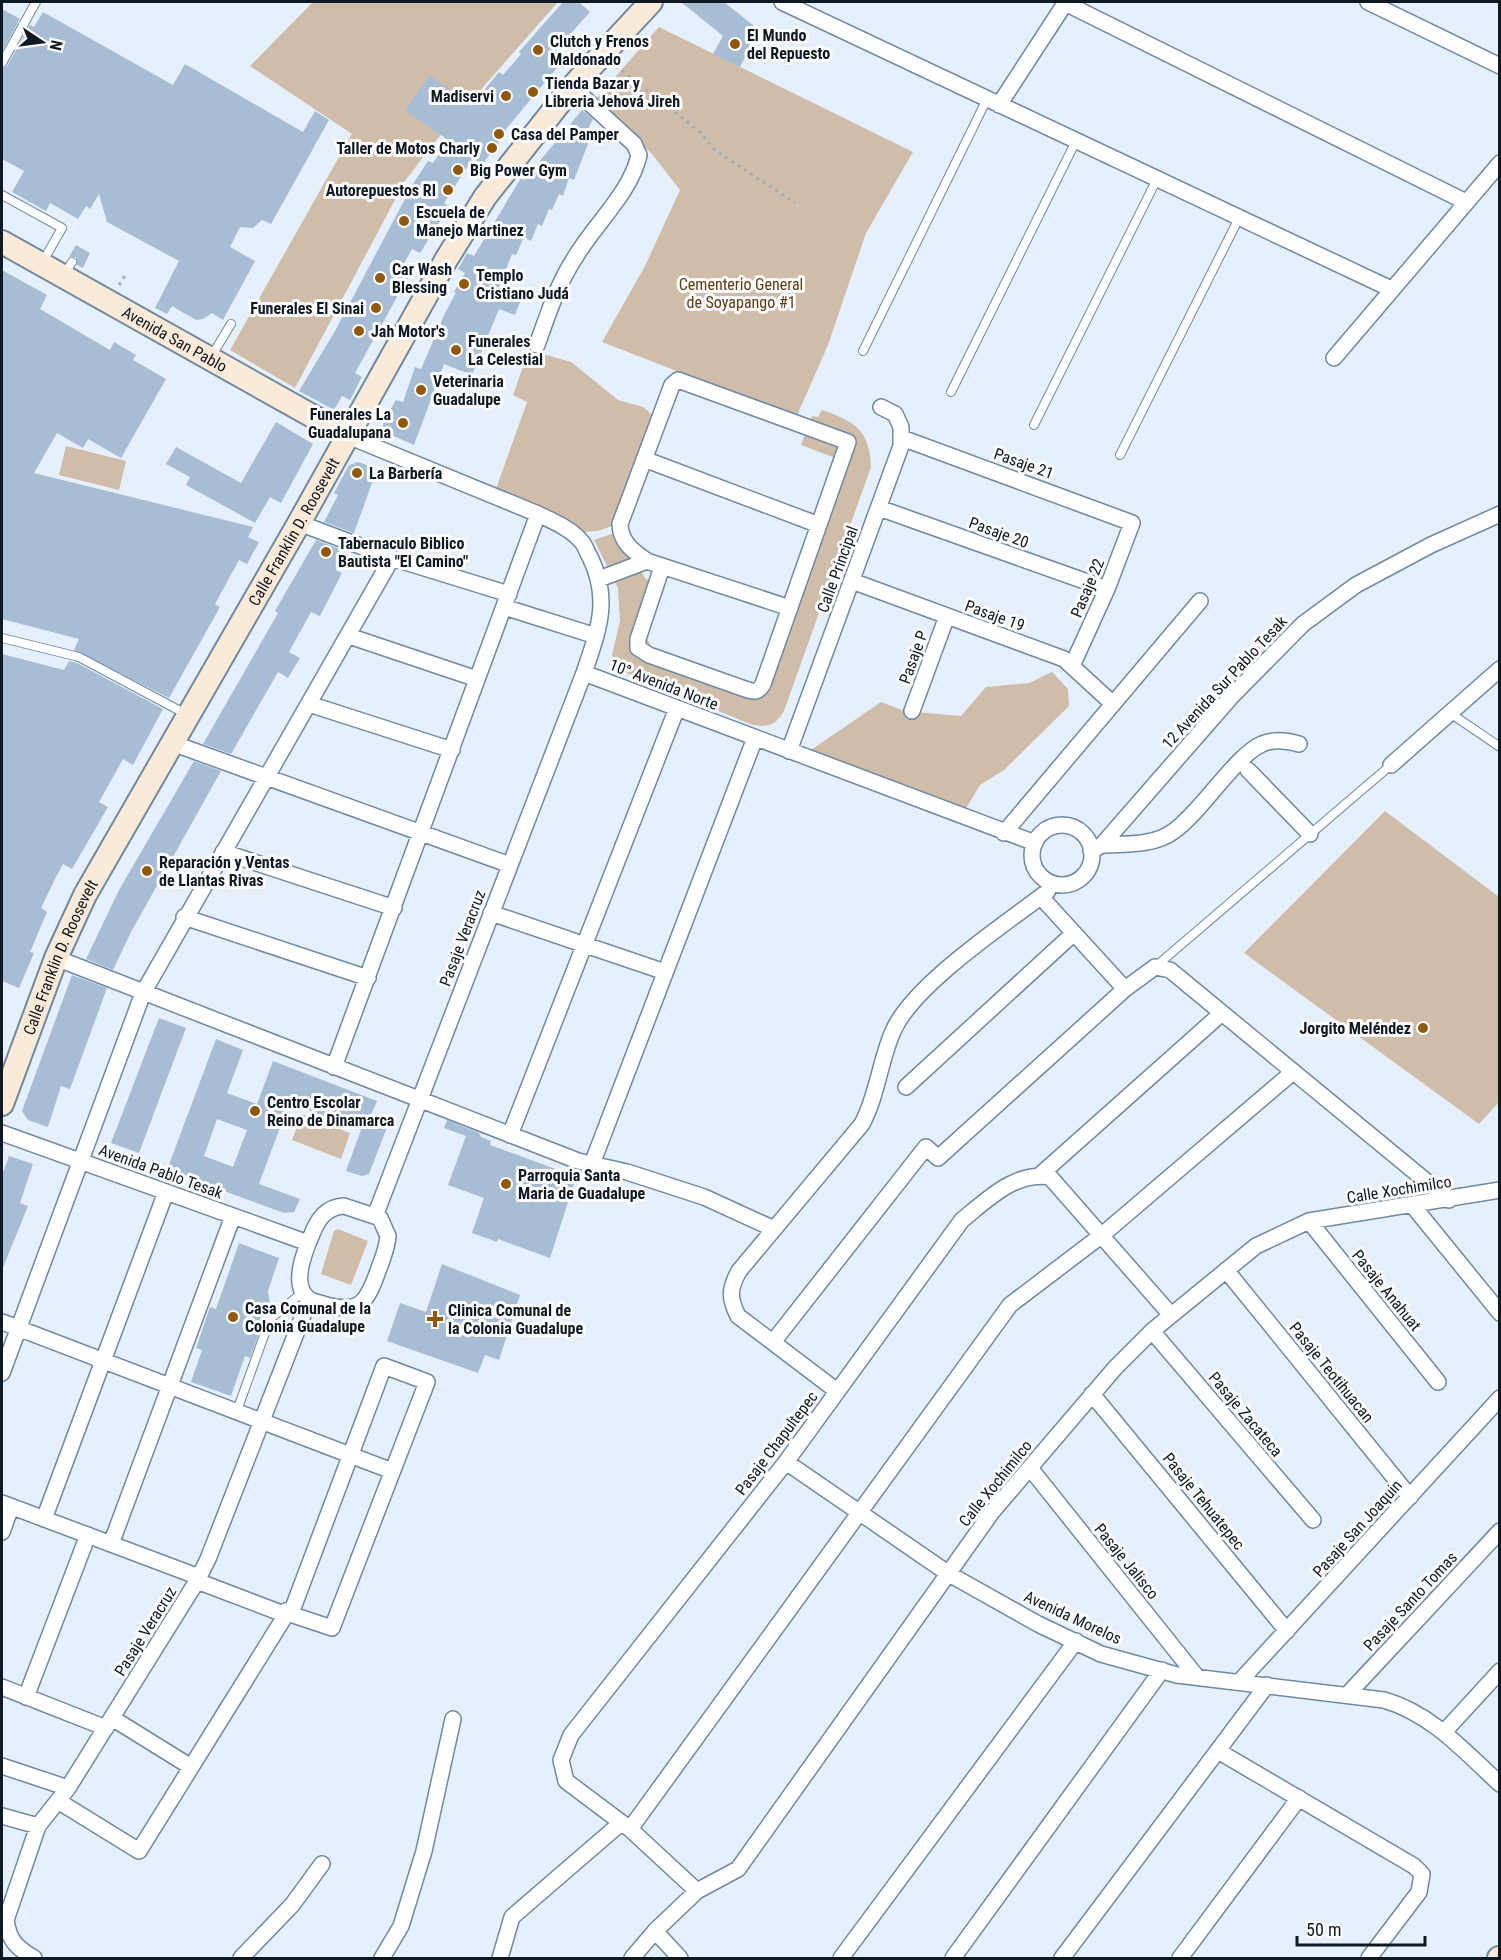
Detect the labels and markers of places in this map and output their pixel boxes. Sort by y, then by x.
place label: El Mundo del Repuesto [747,26,830,63]
place label: Clutch y Frenos Maldonado [550,32,649,69]
marker: El Mundo del Repuesto [728,37,742,51]
marker: Clutch y Frenos Maldonado [531,43,545,57]
place label: Tienda Bazar y Libreria Jehová Jireh [545,74,680,111]
marker: Tienda Bazar y Libreria Jehová Jireh [526,85,540,99]
place label: Madiservi [431,87,494,106]
marker: Madiservi [499,89,513,103]
place label: Casa del Pamper [511,125,619,144]
marker: Casa del Pamper [492,127,506,141]
place label: Taller de Motos Charly [336,139,480,158]
marker: Taller de Motos Charly [485,141,499,155]
place label: Big Power Gym [470,161,567,180]
marker: Big Power Gym [451,163,465,177]
place label: Autorepuestos RI [326,181,436,200]
marker: Autorepuestos RI [441,183,455,197]
place label: Escuela de Manejo Martinez [416,203,524,240]
marker: Escuela de Manejo Martinez [397,214,411,228]
place label: Car Wash Blessing [392,260,452,297]
place label: Templo Cristiano Judá [476,266,569,303]
marker: Car Wash Blessing [373,271,387,285]
marker: Templo Cristiano Judá [457,277,471,291]
place label: Funerales El Sinai [250,299,364,318]
marker: Funerales El Sinai [369,301,383,315]
place label: Jah Motor's [371,322,445,341]
marker: Jah Motor's [352,324,366,338]
place label: Funerales La Celestial [468,332,543,369]
marker: Funerales La Celestial [449,343,463,357]
place label: Veterinaria Guadalupe [433,372,504,409]
marker: Veterinaria Guadalupe [414,383,428,397]
place label: Funerales La Guadalupana [308,405,391,442]
marker: Funerales La Guadalupana [396,416,410,430]
place label: La Barbería [369,464,443,483]
marker: La Barbería [350,466,364,480]
place label: Tabernaculo Biblico Bautista "El Camino" [338,534,468,571]
marker: Tabernaculo Biblico Bautista "El Camino" [319,545,333,559]
place label: Reparación y Ventas de Llantas Rivas [159,853,289,890]
marker: Reparación y Ventas de Llantas Rivas [140,864,154,878]
place label: Jorgito Meléndez [1299,1019,1411,1038]
marker: Jorgito Meléndez [1416,1021,1430,1035]
place label: Centro Escolar Reino de Dinamarca [267,1093,395,1130]
marker: Centro Escolar Reino de Dinamarca [248,1104,262,1118]
place label: Parroquia Santa Maria de Guadalupe [518,1166,646,1203]
marker: Parroquia Santa Maria de Guadalupe [499,1177,513,1191]
place label: Casa Comunal de la Colonia Guadalupe [245,1299,371,1336]
place label: Clinica Comunal de la Colonia Guadalupe [448,1301,584,1338]
marker: Casa Comunal de la Colonia Guadalupe [226,1310,240,1324]
marker: Clinica Comunal de la Colonia Guadalupe [426,1310,444,1328]

